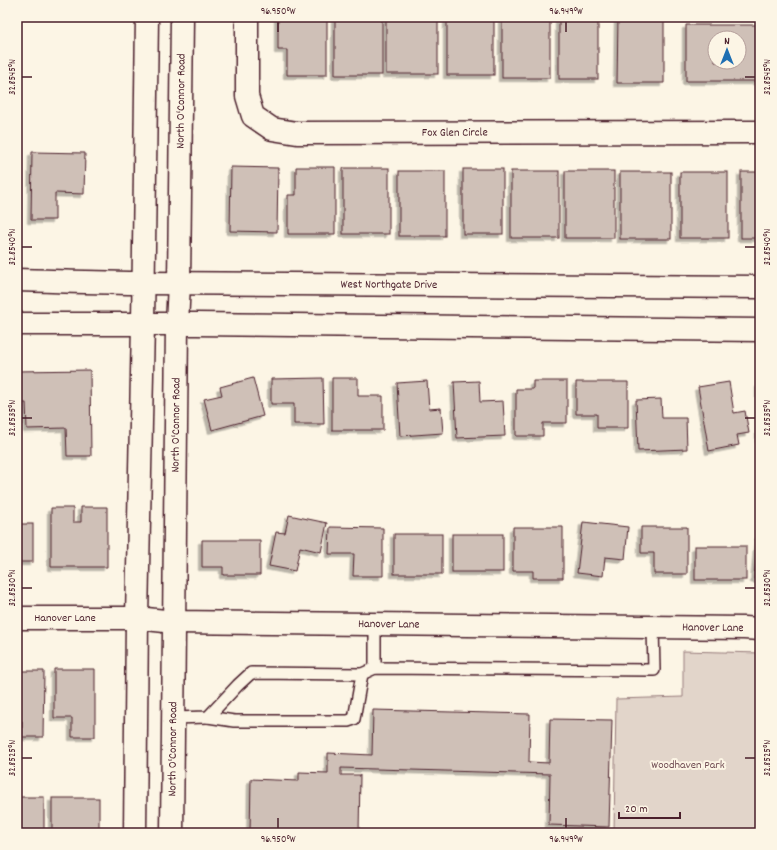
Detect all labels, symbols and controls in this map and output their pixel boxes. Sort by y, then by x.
text: 96.950°W [261,5,296,19]
text: 96.949°W [549,5,583,19]
north arrow [707,30,747,70]
text: N [724,34,730,50]
street label: North O'Connor Road [172,53,190,149]
text: 32.8545°N [6,59,20,95]
text: 32.8545°N [761,59,775,95]
street label: Fox Glen Circle [422,124,488,141]
text: 32.8540°N [6,229,20,265]
text: 32.8540°N [761,229,775,265]
street label: West Northgate Drive [341,276,437,293]
street label: North O'Connor Road [167,377,185,473]
text: 32.8535°N [6,400,20,436]
text: 32.8535°N [761,400,775,436]
text: 32.8530°N [6,569,20,607]
text: 32.8530°N [761,569,775,607]
street label: Hanover Lane [34,610,96,627]
street label: Hanover Lane [358,615,420,633]
street label: Hanover Lane [682,619,744,636]
street label: North O'Connor Road [164,701,182,797]
text: 32.8525°N [6,740,20,776]
text: 32.8525°N [761,740,775,776]
park label: Woodhaven Park [651,757,725,774]
scale bar [619,794,680,820]
text: 20 m [625,801,648,818]
text: 96.950°W [261,833,296,847]
text: 96.949°W [549,833,583,847]

